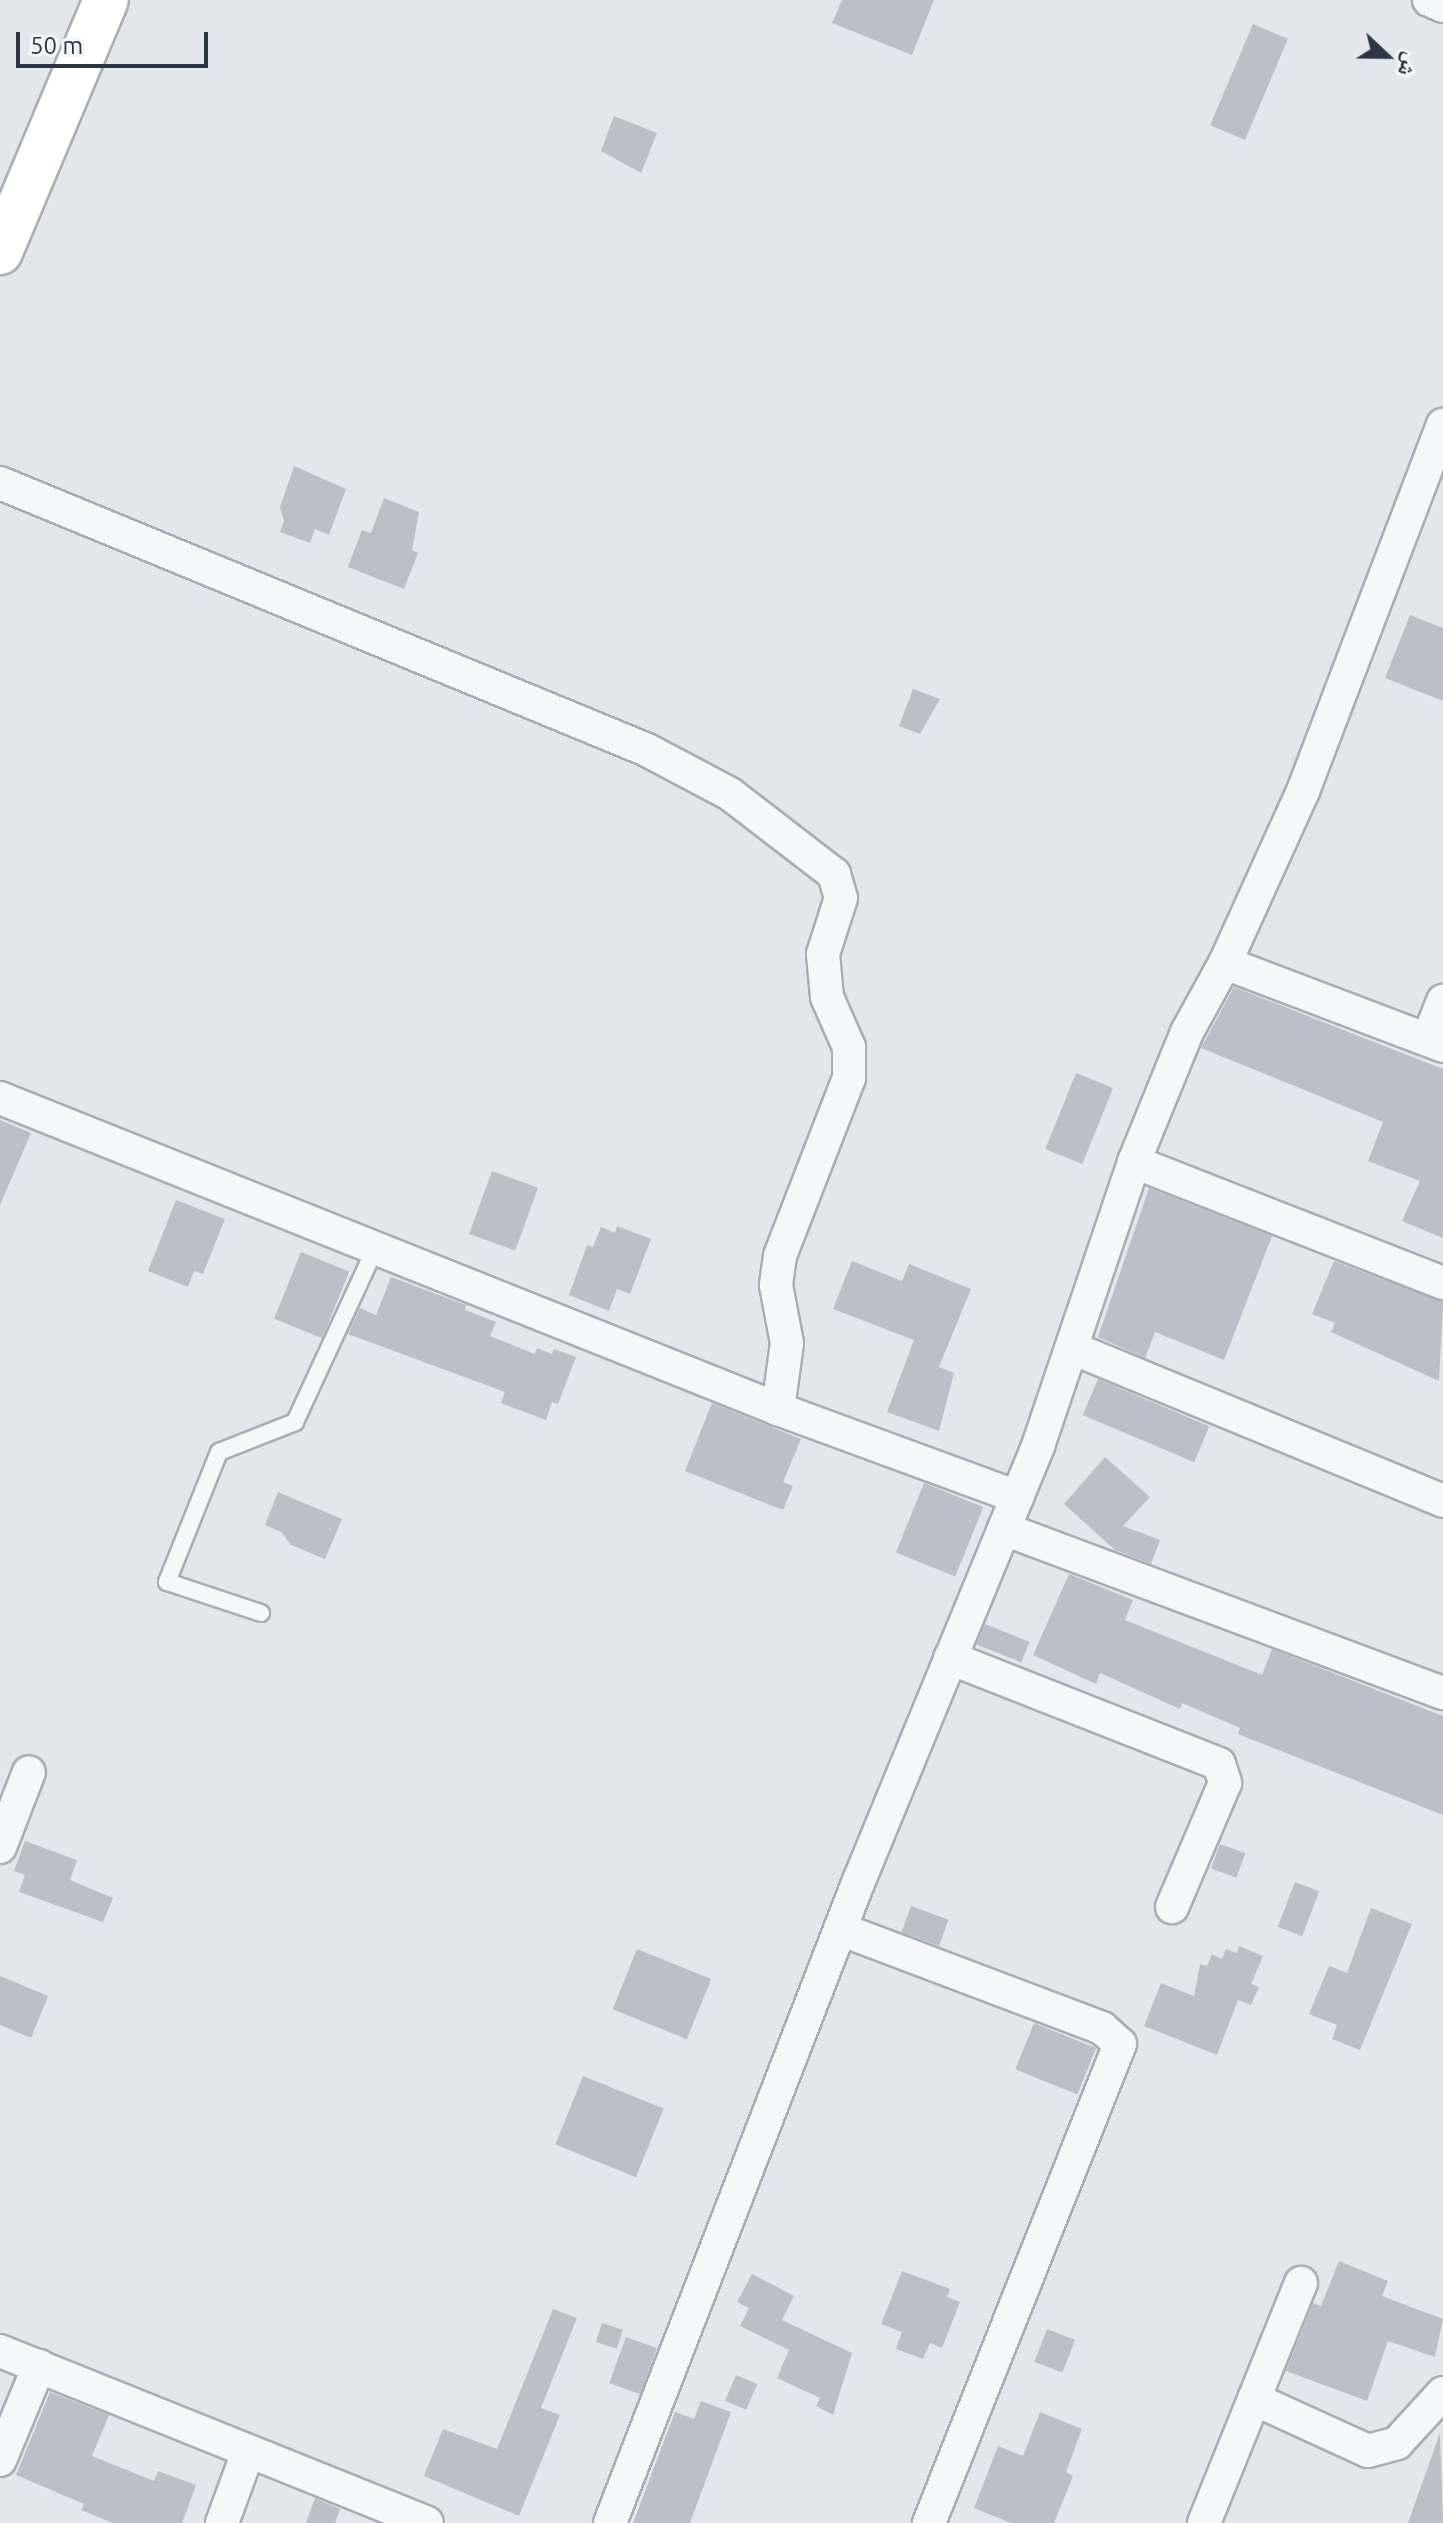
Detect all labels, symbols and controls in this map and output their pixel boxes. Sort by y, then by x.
scale bar [20,16,212,66]
north arrow [1347,16,1427,96]
text: 50 m [30,32,83,59]
text: ش [1394,50,1426,81]

